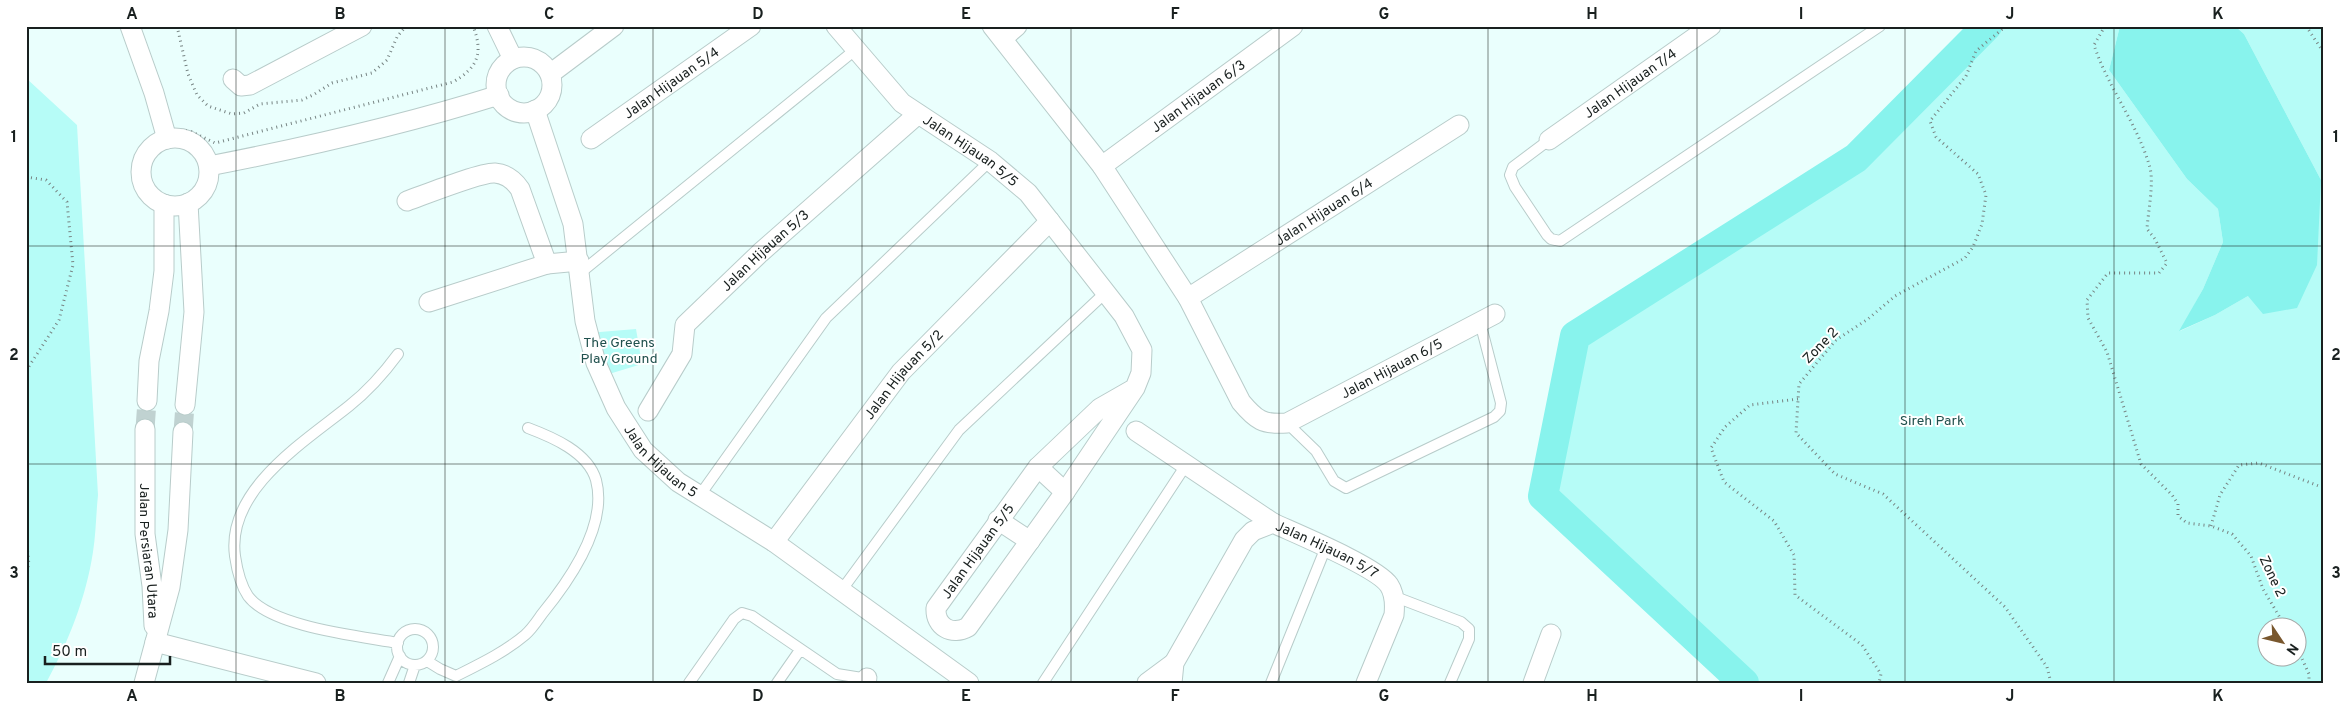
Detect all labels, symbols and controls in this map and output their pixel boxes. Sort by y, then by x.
text: A [126,5,138,25]
text: B [334,5,346,25]
text: C [544,5,554,25]
text: D [752,5,764,25]
text: E [961,5,971,25]
text: F [1170,5,1180,25]
text: G [1379,5,1389,25]
text: H [1586,5,1598,25]
text: I [1799,5,1803,25]
text: J [2006,5,2014,25]
text: K [2212,5,2224,25]
street label: Jalan Hijauan 5/4 [621,44,723,123]
street label: Jalan Hijauan 7/4 [1581,46,1681,123]
street label: Jalan Hijauan 6/3 [1148,57,1249,137]
street label: Jalan Hijauan 5/5 [919,112,1021,191]
text: 1 [11,128,17,148]
text: 1 [2333,128,2339,148]
street label: Jalan Hijauan 6/4 [1272,175,1377,250]
street label: Jalan Hijauan 5/3 [718,207,813,295]
street label: Zone 2 [1800,324,1842,368]
street label: Jalan Hijauan 5/2 [861,327,948,423]
park label: The Greens Play Ground [581,335,658,368]
street label: Jalan Hijauan 6/5 [1338,336,1446,403]
text: 2 [9,346,19,366]
text: 2 [2331,346,2341,366]
park label: Sireh Park [1900,413,1964,430]
street label: Jalan Hijauan 5 [619,422,700,502]
street label: Jalan Persiaran Utara [135,483,161,619]
street label: Jalan Hijauan 5/5 [939,501,1019,603]
street label: Jalan Hijauan 5/7 [1273,518,1381,583]
street label: Zone 2 [2255,553,2289,600]
text: 3 [9,564,19,584]
text: 3 [2331,564,2341,584]
north arrow [2258,616,2308,666]
scale bar [45,634,170,666]
text: N [2282,640,2301,658]
text: 50 m [52,643,87,662]
text: A [126,687,138,707]
text: B [334,687,346,707]
text: C [544,687,554,707]
text: D [752,687,764,707]
text: E [961,687,971,707]
text: F [1170,687,1180,707]
text: G [1379,687,1389,707]
text: H [1586,687,1598,707]
text: I [1799,687,1803,707]
text: J [2006,687,2014,707]
text: K [2212,687,2224,707]

